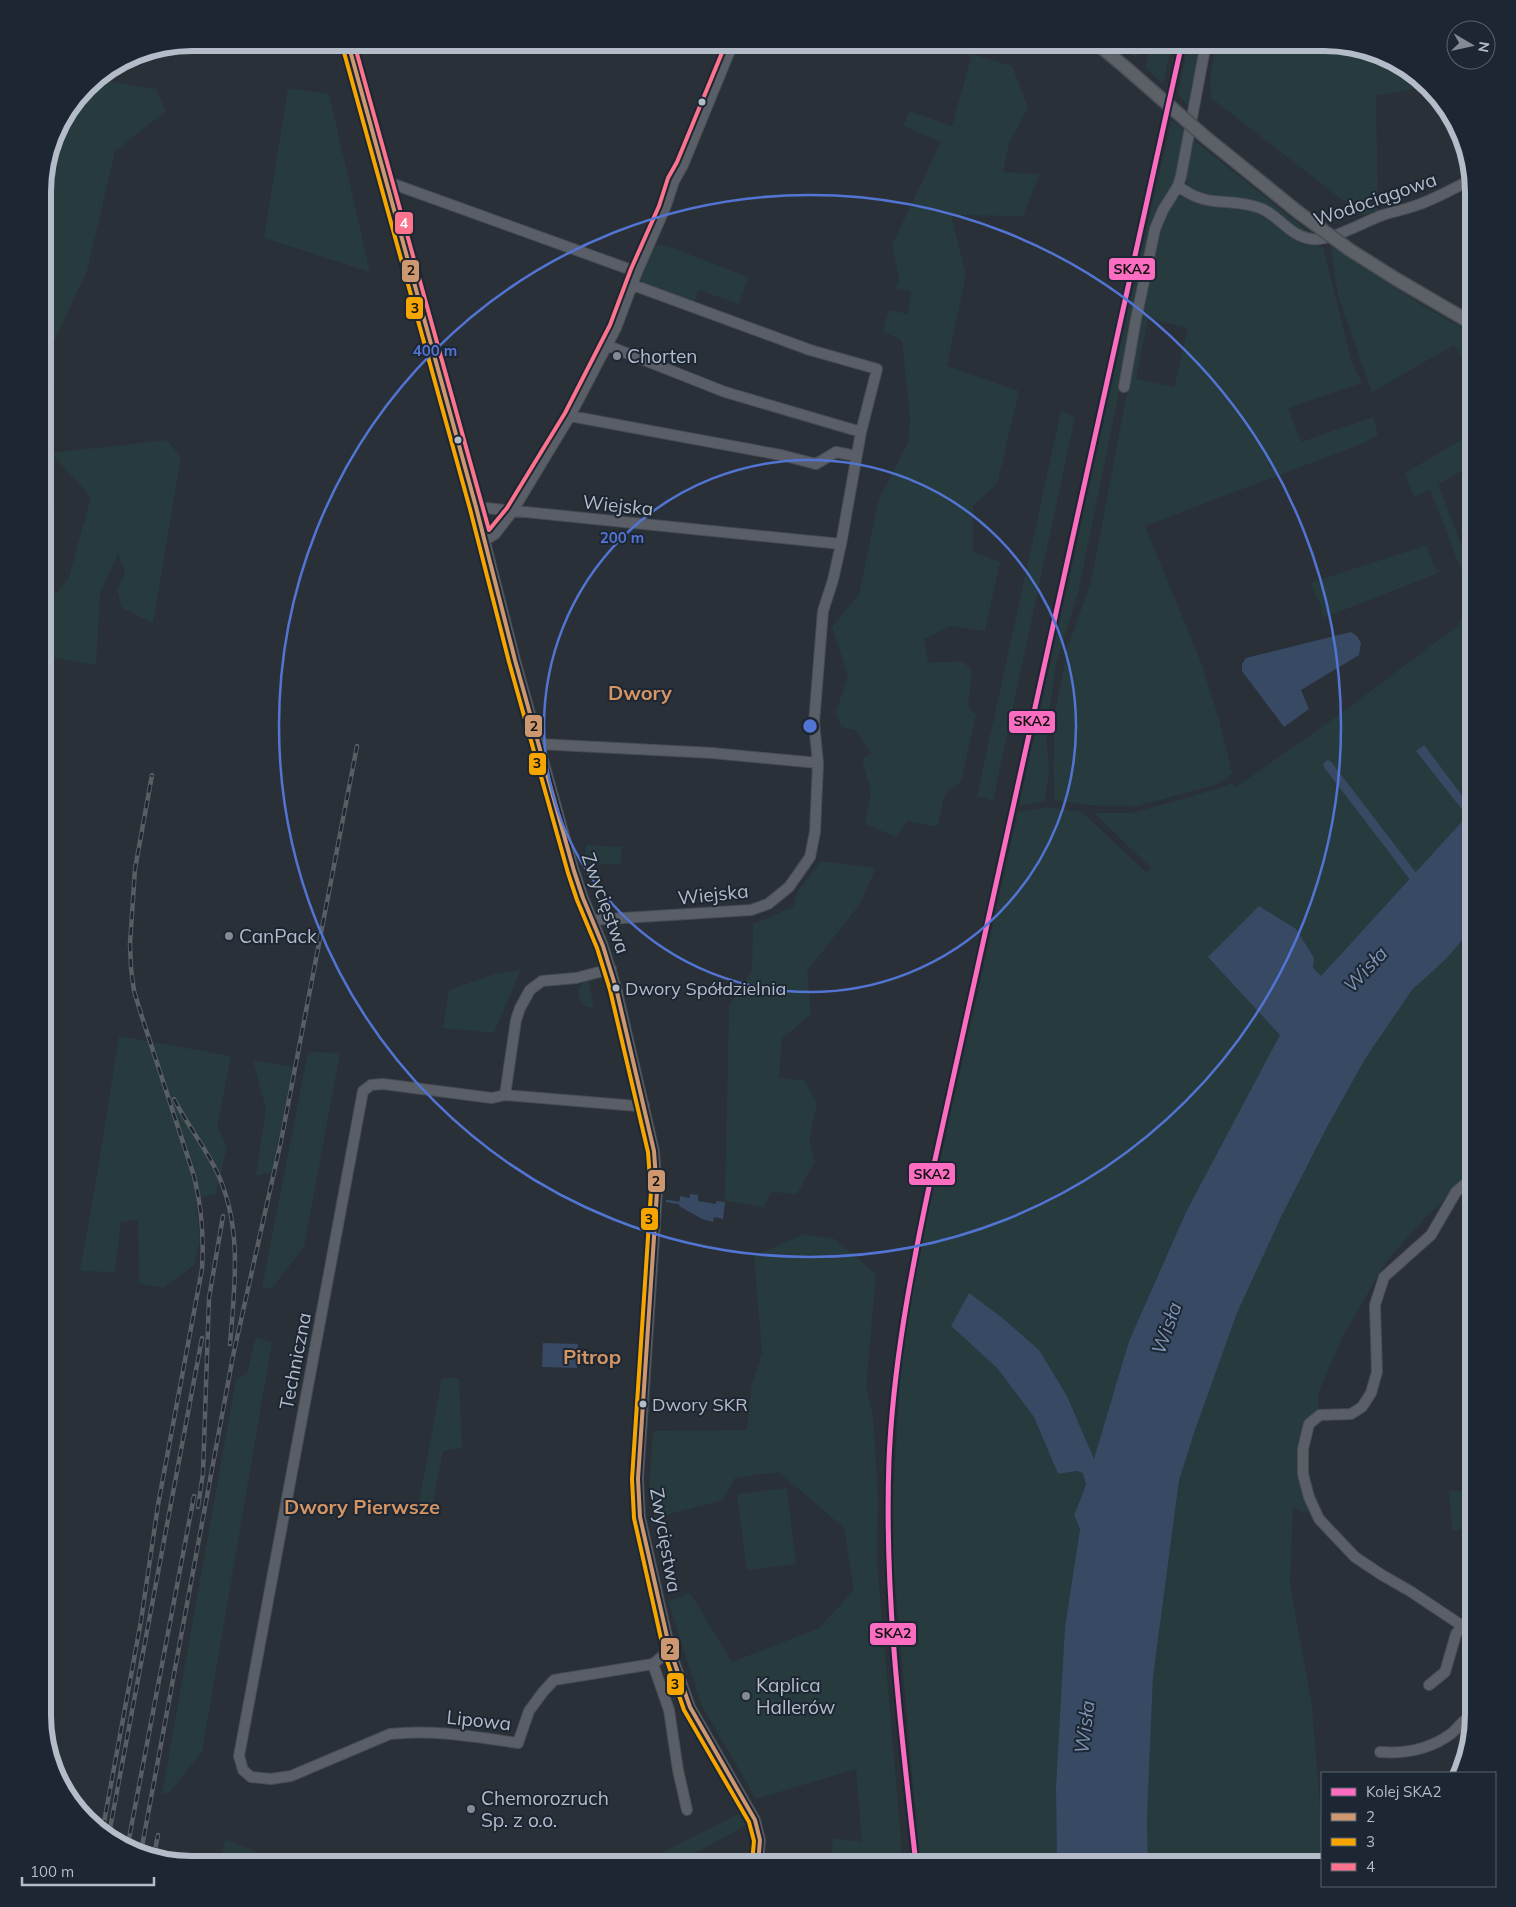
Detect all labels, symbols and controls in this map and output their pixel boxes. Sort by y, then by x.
north arrow [1446,20,1496,70]
text: N [1474,40,1494,54]
unlabelled marker [697,97,707,107]
street label: Wodociągowa [1310,167,1440,231]
line badge: 4 [394,211,414,235]
text: 4 [400,214,409,232]
line badge: SKA2 [1108,257,1156,281]
line badge: 2 [401,259,420,283]
text: SKA2 [1114,260,1150,278]
text: 2 [407,261,415,279]
line badge: 3 [405,296,424,320]
text: 3 [411,299,419,317]
text: 400 m [413,341,457,360]
place label: Chorten [627,344,697,368]
marker: Chorten [611,350,623,362]
unlabelled marker [453,435,463,445]
street label: Wiejska [581,489,655,521]
text: 200 m [600,528,644,547]
district label: Dwory [608,680,672,705]
line badge: SKA2 [1008,710,1056,734]
text: SKA2 [1014,712,1050,730]
line badge: 2 [524,714,543,738]
text: 2 [530,717,538,735]
centre of rings [801,717,819,735]
line badge: 3 [528,752,547,776]
text: 3 [533,754,541,772]
street label: Zwycięstwa [577,849,635,957]
street label: Wiejska [676,878,750,910]
place label: CanPack [239,924,317,948]
marker: CanPack [223,930,235,942]
water label: Wisła [1338,941,1392,997]
place label: Dwory Spółdzielnia [625,977,786,1000]
marker: Dwory Spółdzielnia [611,983,621,993]
line badge: SKA2 [908,1162,956,1186]
text: SKA2 [914,1165,950,1183]
line badge: 2 [647,1169,666,1193]
text: 2 [652,1172,660,1190]
line badge: 3 [640,1207,659,1231]
text: 3 [645,1210,653,1228]
water label: Wisła [1145,1299,1187,1357]
street label: Techniczna [274,1310,316,1412]
district label: Pitrop [563,1344,621,1369]
place label: Dwory SKR [652,1393,748,1416]
marker: Dwory SKR [638,1399,648,1409]
street label: Zwycięstwa [645,1486,687,1594]
district label: Dwory Pierwsze [284,1494,440,1519]
line badge: SKA2 [869,1622,917,1646]
text: SKA2 [875,1624,911,1642]
line badge: 2 [660,1637,680,1661]
text: 2 [666,1640,674,1658]
line badge: 3 [666,1672,685,1696]
place label: Kaplica Hallerów [756,1673,835,1719]
text: 3 [671,1675,679,1693]
marker: Kaplica Hallerów [740,1690,752,1702]
water label: Wisła [1068,1699,1100,1755]
street label: Lipowa [446,1705,512,1735]
legend [1321,1772,1496,1887]
text: Kolej SKA2 [1366,1782,1442,1801]
place label: Chemorozruch Sp. z o.o. [481,1786,609,1832]
marker: Chemorozruch Sp. z o.o. [465,1803,477,1815]
text: 2 [1366,1807,1375,1826]
text: 3 [1366,1832,1375,1851]
scale bar [22,1854,155,1886]
text: 4 [1366,1857,1375,1876]
text: 100 m [30,1862,74,1881]

